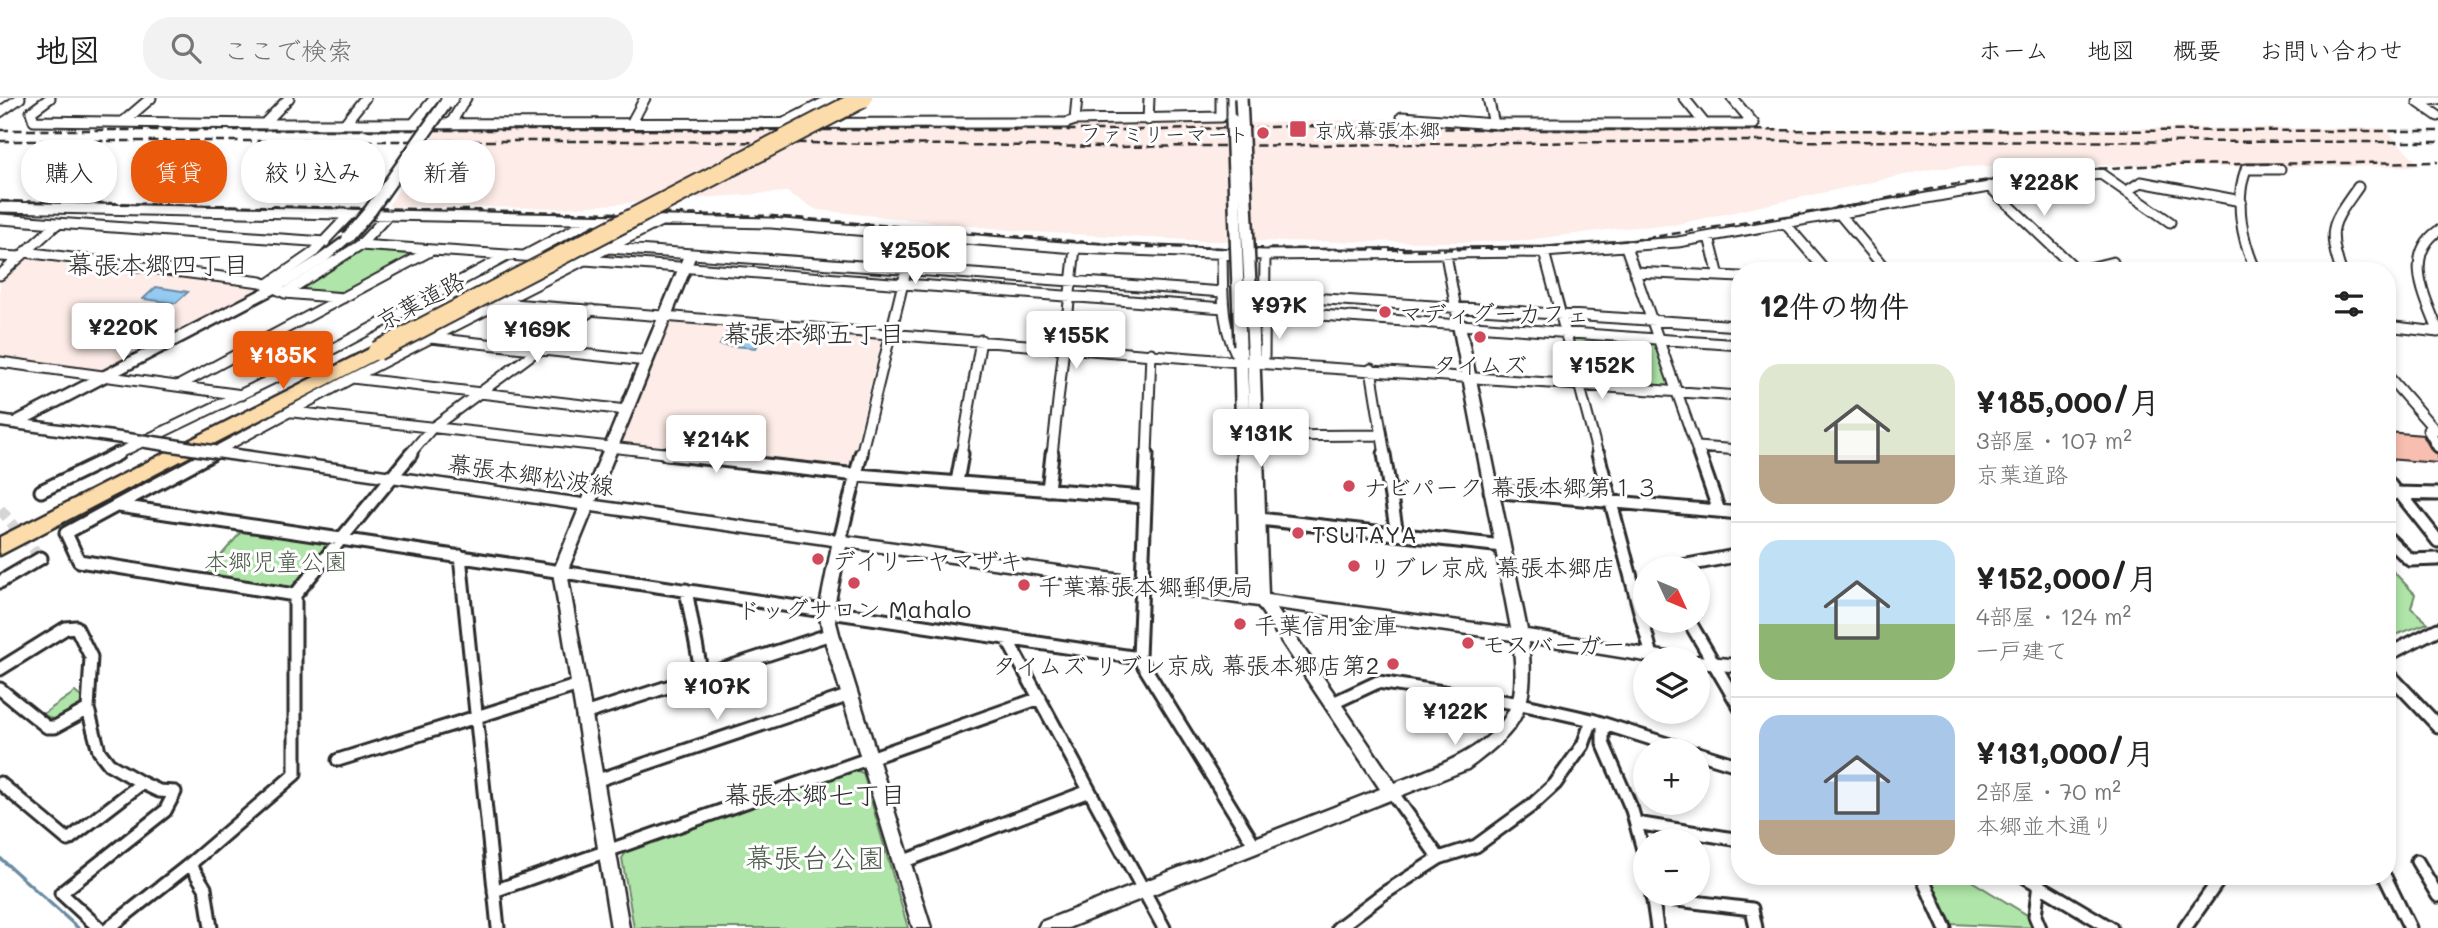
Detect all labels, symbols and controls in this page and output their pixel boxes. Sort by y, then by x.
search box [143,17,633,80]
text: 地図 [35,27,101,70]
icon: search [167,29,205,67]
text: ここで検索 [223,33,353,67]
text: ホーム [1978,34,2049,65]
text: 地図 [2087,34,2135,65]
text: 概要 [2173,34,2221,65]
text: お問い合わせ [2259,34,2403,65]
place label: 京成幕張本郷 [1314,116,1440,143]
marker: 京成幕張本郷 [1288,119,1308,139]
place label: ファミリーマート [1081,120,1249,147]
marker: ファミリーマート [1255,125,1271,141]
chip: 購入 [21,140,117,203]
chip: 賃貸 [131,140,227,203]
chip: 絞り込み [241,140,385,203]
chip: 新着 [399,140,495,203]
pin: ¥228K [1995,158,2093,218]
text: ¥228K [2009,166,2079,196]
pin: ¥250K [866,226,964,286]
text: ¥250K [879,234,951,264]
district label: 幕張本郷四丁目 [67,247,249,281]
street label: 京葉道路 [370,264,470,336]
pin: ¥97K [1238,282,1320,341]
text: 12件の物件 [1759,285,1909,325]
icon: filters [2330,285,2368,323]
text: ¥97K [1251,289,1307,319]
place label: マディグーカフェ [1399,297,1590,328]
pin: ¥220K [74,303,172,363]
marker: マディグーカフェ [1377,304,1393,320]
pin: ¥169K [488,306,586,365]
text: ¥220K [88,311,158,341]
pin: ¥155K [1027,312,1125,371]
text: ¥169K [503,313,571,343]
district label: 幕張本郷五丁目 [723,316,905,350]
text: ¥155K [1042,319,1110,349]
marker: タイムズ [1472,329,1488,345]
pin: ¥185K [234,331,332,391]
text: ¥185K [249,339,317,369]
pin: ¥152K [1553,342,1651,401]
place label: タイムズ [1433,348,1527,379]
text: ¥152K [1569,349,1635,379]
text: ¥185,000/月 [1976,381,2160,421]
icon: home [1815,392,1899,476]
pin: ¥131K [1212,410,1310,469]
pin: ¥214K [667,416,765,475]
text: ¥131K [1229,417,1293,447]
text: ¥214K [682,423,750,453]
text: 3部屋 · 107 m² [1976,425,2132,455]
street label: 幕張本郷松波線 [446,447,616,501]
text: 京葉道路 [1976,459,2068,489]
place label: ナビパーク 幕張本郷第１３ [1363,471,1659,502]
marker: ナビパーク 幕張本郷第１３ [1341,478,1357,494]
place label: TSUTAYA [1312,518,1417,549]
marker: TSUTAYA [1290,525,1306,541]
place label: デイリーヤマザキ [832,544,1023,575]
park label: 本郷児童公園 [204,545,348,576]
marker: デイリーヤマザキ [810,551,826,567]
place label: リブレ京成 幕張本郷店 [1368,551,1616,582]
north arrow [1633,556,1710,634]
map controls [1633,556,1710,906]
text: ¥152,000/月 [1976,557,2158,597]
marker: リブレ京成 幕張本郷店 [1346,558,1362,574]
icon: home [1815,568,1899,652]
place label: 千葉幕張本郷郵便局 [1038,570,1254,601]
marker: ドッグサロン Mahalo [846,575,862,591]
marker: 千葉幕張本郷郵便局 [1016,577,1032,593]
place label: ドッグサロン Mahalo [737,593,971,624]
text: 4部屋 · 124 m² [1976,601,2131,631]
place label: 千葉信用金庫 [1254,609,1398,640]
marker: 千葉信用金庫 [1232,616,1248,632]
place label: モスバーガー [1482,628,1626,659]
marker: モスバーガー [1460,635,1476,651]
text: 一戸建て [1976,635,2068,665]
button: layers [1633,647,1710,724]
place label: タイムズ リブレ京成 幕張本郷店第2 [992,649,1379,680]
marker: タイムズ リブレ京成 幕張本郷店第2 [1385,656,1401,672]
pin: ¥107K [668,662,766,722]
text: ¥107K [683,670,751,700]
pin: ¥122K [1406,688,1504,747]
text: ¥122K [1422,695,1488,725]
text: ¥131,000/月 [1976,732,2155,772]
button: + [1633,738,1710,815]
icon: home [1815,743,1899,827]
text: 2部屋 · 70 m² [1976,776,2121,806]
district label: 幕張本郷七丁目 [724,777,906,811]
text: 本郷並木通り [1976,810,2114,840]
button: − [1633,829,1710,906]
park label: 幕張台公園 [745,839,885,875]

